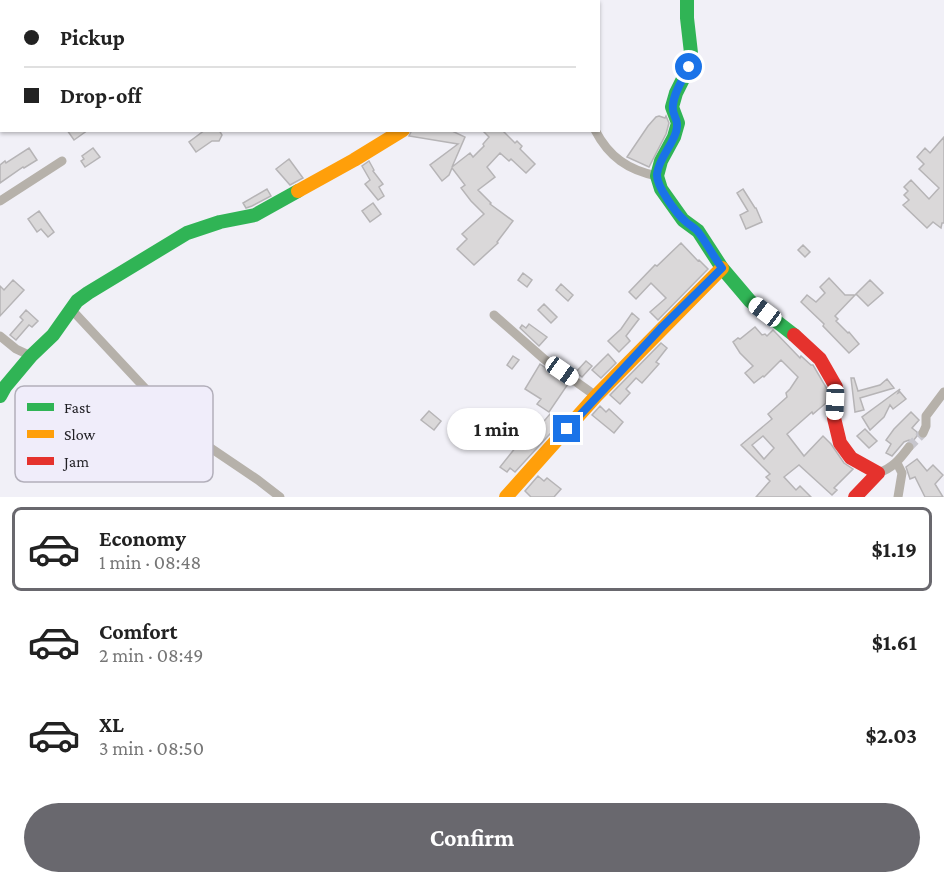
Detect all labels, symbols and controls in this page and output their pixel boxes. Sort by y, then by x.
text: Pickup [60,25,125,50]
route start [675,53,702,80]
text: Drop-off [60,83,142,108]
car [745,294,785,330]
car [542,353,582,389]
car [825,384,845,420]
legend [15,386,213,482]
text: Fast [64,399,91,416]
callout: 1 min [447,408,546,450]
route end [553,415,580,442]
text: 1 min [474,418,519,440]
text: Slow [64,426,96,443]
text: Jam [62,453,89,471]
icon: car [27,522,81,576]
text: Economy [99,526,186,551]
text: $1.19 [871,537,917,562]
text: 1 min · 08:48 [99,551,201,573]
icon: car [27,615,81,669]
text: Comfort [99,619,177,644]
text: $1.61 [872,630,917,655]
text: 2 min · 08:49 [99,644,203,666]
icon: car [27,708,81,762]
text: XL [99,712,124,737]
text: $2.03 [865,723,917,748]
text: 3 min · 08:50 [99,737,204,759]
button: Confirm [24,803,920,872]

